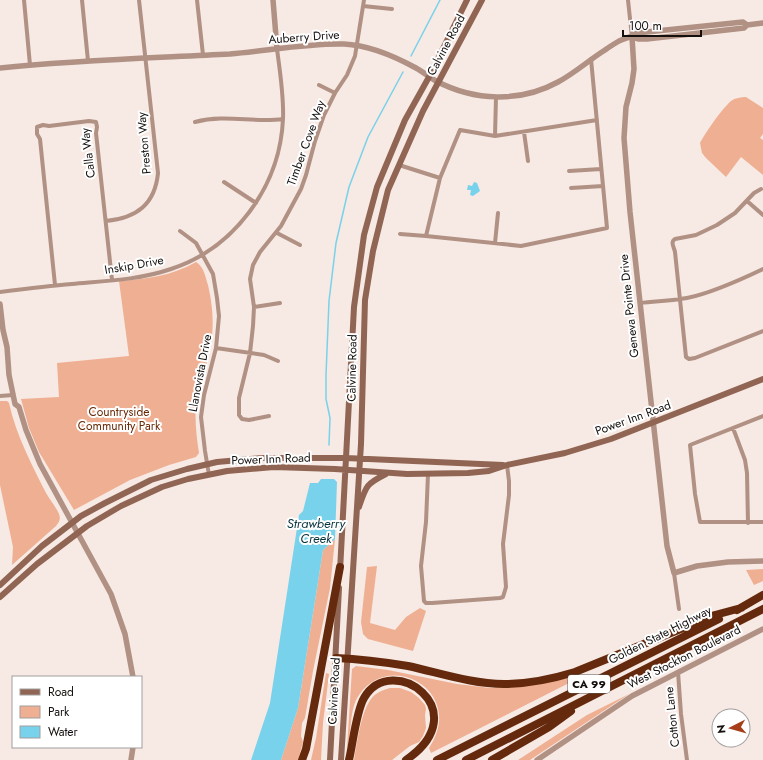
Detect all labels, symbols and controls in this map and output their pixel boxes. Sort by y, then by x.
street label: Calvine Road [422,11,470,79]
scale bar [623,12,701,38]
text: 100 m [629,17,662,35]
street label: Auberry Drive [268,26,340,48]
street label: Timber Cove Way [282,97,330,188]
street label: Preston Way [132,110,156,175]
street label: Calla Way [76,126,100,179]
street label: Inskip Drive [103,251,165,279]
street label: Geneva Pointe Drive [615,253,643,359]
street label: Llanovista Drive [184,333,216,413]
street label: Calvine Road [342,334,362,402]
street label: Power Inn Road [593,396,673,440]
park label: Countryside Community Park [78,403,161,435]
street label: Power Inn Road [231,449,311,469]
water label: Strawberry Creek [287,514,347,548]
street label: Golden State Highway [605,601,715,669]
street label: West Stockton Boulevard [624,621,744,693]
street label: Calvine Road [323,657,345,725]
road number: CA 99 [568,675,610,693]
legend [12,676,142,748]
text: Road [48,683,74,701]
street label: Cotton Lane [660,686,684,748]
text: Park [48,703,70,721]
north arrow [711,708,751,748]
text: Water [48,723,79,741]
text: N [713,724,729,734]

